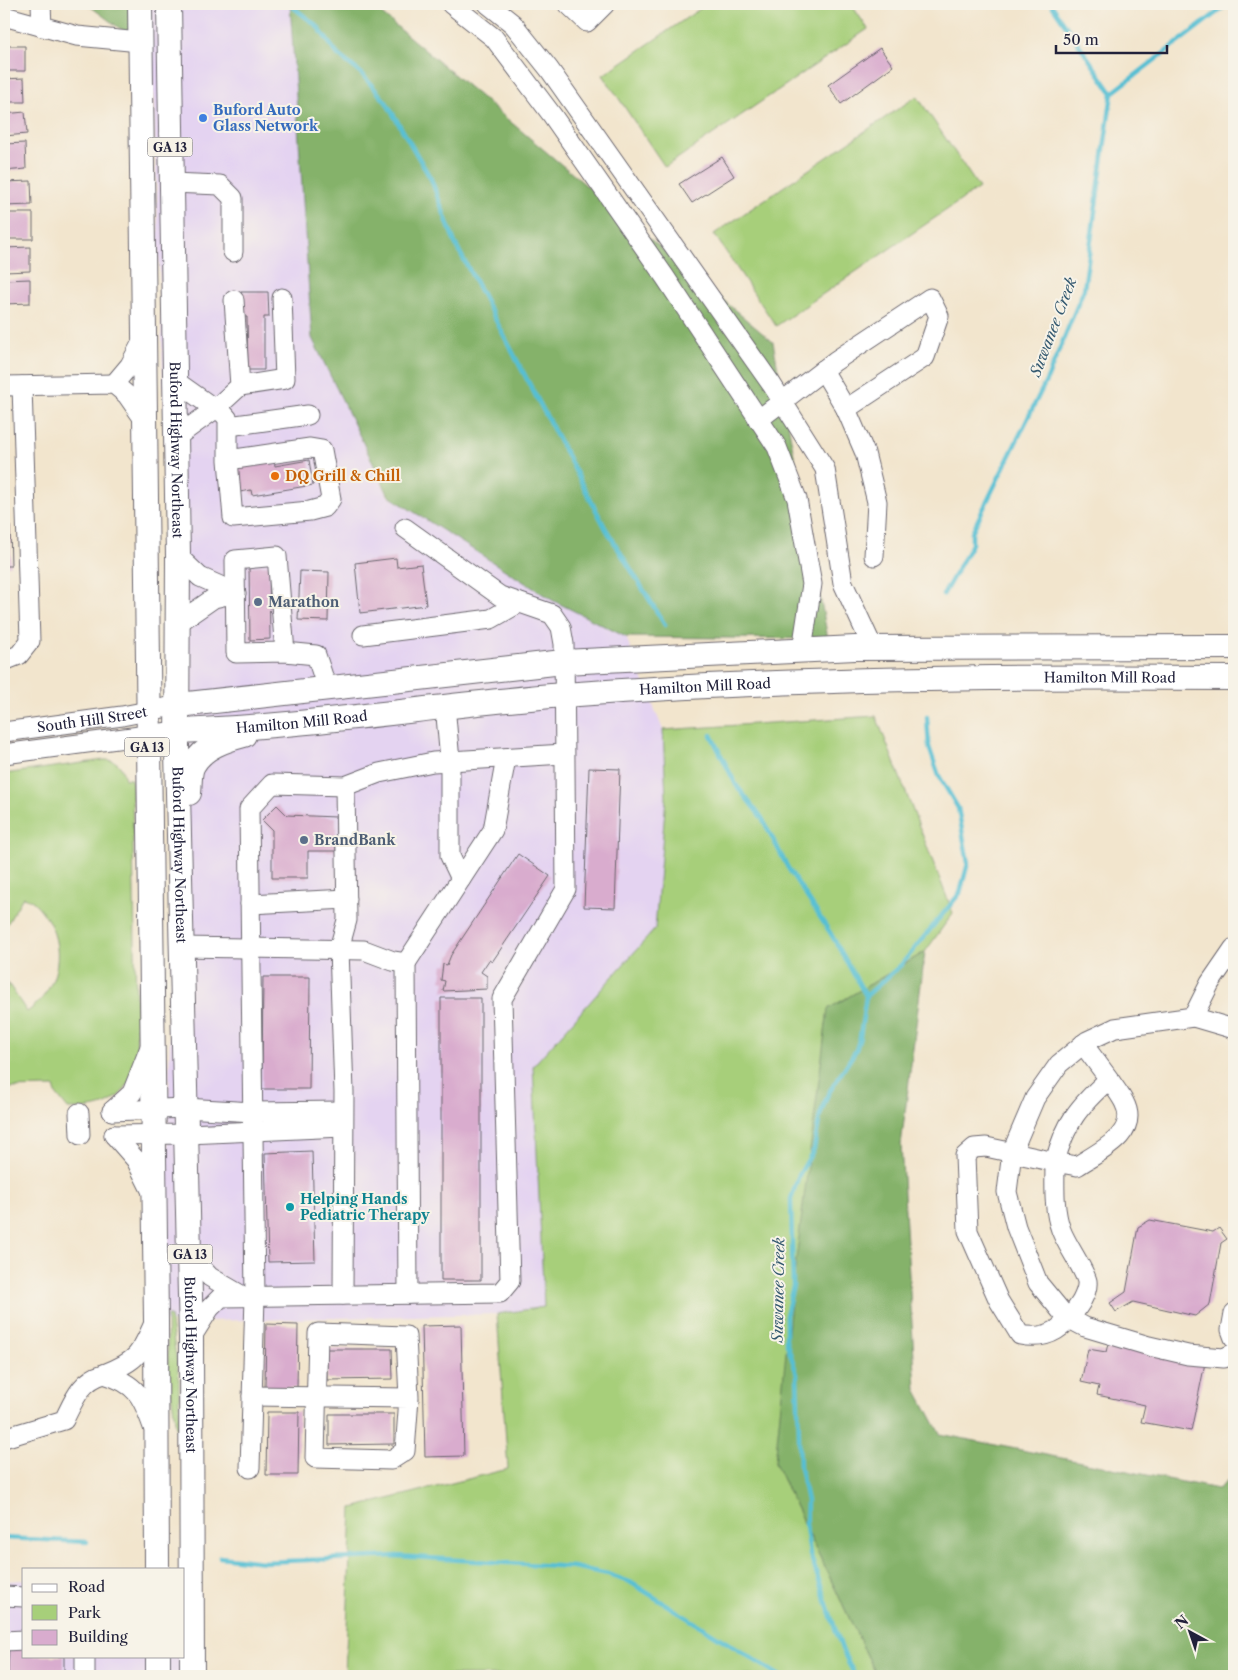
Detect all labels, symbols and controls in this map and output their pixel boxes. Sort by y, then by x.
scale bar [1056,22,1167,54]
text: 50 m [1063,30,1099,49]
place label: Buford Auto Glass Network [213,101,319,135]
marker: Buford Auto Glass Network [197,112,209,124]
road number: GA 13 [148,138,192,156]
water label: Suwanee Creek [1025,275,1081,380]
street label: Buford Highway Northeast [166,361,187,539]
place label: DQ Grill & Chill [285,467,400,485]
marker: DQ Grill & Chill [269,470,281,482]
place label: Marathon [268,593,340,611]
marker: Marathon [252,596,264,608]
street label: Hamilton Mill Road [1044,668,1176,687]
street label: Hamilton Mill Road [639,674,772,699]
street label: South Hill Street [36,702,149,736]
street label: Hamilton Mill Road [235,707,369,737]
road number: GA 13 [124,738,170,756]
street label: Buford Highway Northeast [168,766,191,944]
place label: BrandBank [314,831,396,849]
marker: BrandBank [298,834,310,846]
place label: Helping Hands Pediatric Therapy [300,1190,430,1224]
marker: Helping Hands Pediatric Therapy [284,1201,296,1213]
water label: Suwanee Creek [768,1237,788,1344]
road number: GA 13 [168,1244,212,1264]
street label: Buford Highway Northeast [181,1276,200,1453]
legend [22,1568,185,1658]
text: Road [68,1577,105,1596]
text: Park [68,1603,102,1622]
north arrow [1166,1608,1216,1658]
text: N [1171,1611,1192,1633]
text: Building [68,1627,128,1646]

